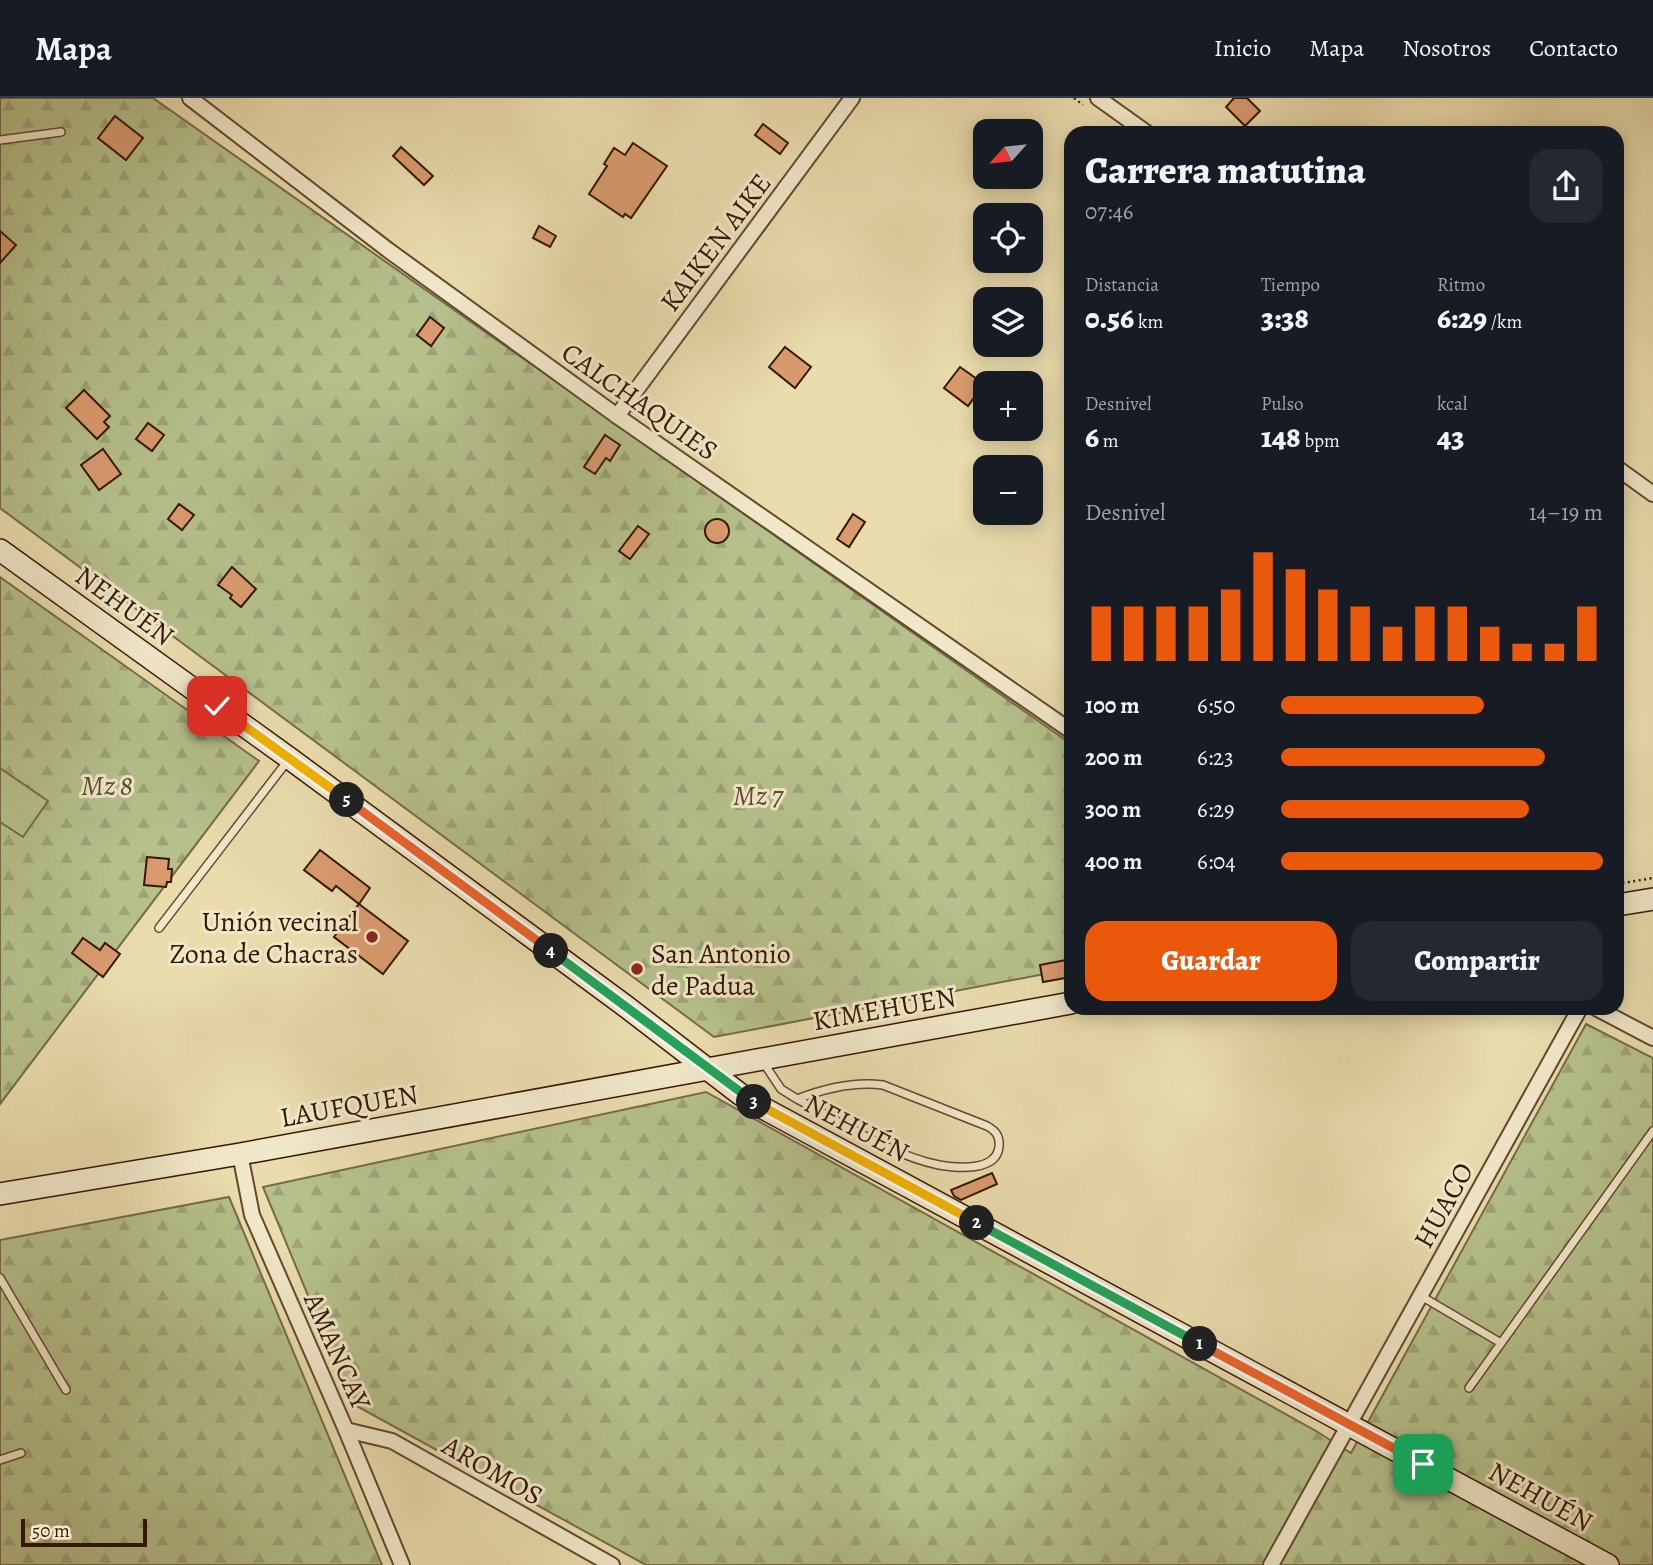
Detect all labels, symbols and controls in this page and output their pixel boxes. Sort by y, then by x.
text: Mapa [35,26,112,71]
text: Inicio [1214,32,1271,64]
text: Mapa [1309,32,1364,64]
text: Nosotros [1402,32,1491,64]
text: Contacto [1529,32,1618,64]
north arrow [973,119,1043,189]
map controls [973,119,1043,525]
text: Carrera matutina [1085,144,1366,196]
button: share [1529,149,1603,223]
street label: KAIKEN AIKE [651,166,780,320]
text: 07:46 [1085,196,1133,227]
button: locate [973,203,1043,273]
text: Distancia [1085,272,1159,298]
text: Tiempo [1261,272,1320,298]
text: Ritmo [1437,272,1485,298]
button: layers [973,287,1043,357]
text: 0.56 [1085,298,1134,338]
text: 3:38 [1261,298,1309,338]
text: 6:29 [1437,298,1487,338]
text: km [1134,309,1163,335]
text: /km [1487,309,1522,335]
street label: CALCHAQUIES [554,334,725,470]
button: + [973,371,1043,441]
text: Desnivel [1085,391,1152,417]
text: Pulso [1261,391,1303,417]
text: kcal [1437,391,1467,417]
text: 6 [1085,417,1099,457]
text: 148 [1261,417,1301,457]
text: 43 [1437,417,1465,457]
text: m [1099,428,1119,454]
text: bpm [1301,428,1340,454]
button: − [973,455,1043,525]
text: Desnivel [1085,497,1166,528]
text: 14–19 m [1529,497,1603,528]
street label: NEHUÉN [67,557,182,655]
pin [187,676,247,736]
icon: check [198,687,236,725]
text: 100 m [1085,690,1140,721]
text: 6:50 [1197,690,1235,721]
text: 200 m [1085,742,1143,773]
text: 6:23 [1197,742,1234,773]
park label: Mz 8 [81,767,133,805]
park label: Mz 7 [733,777,785,815]
pin: 5 [330,782,364,818]
text: 5 [342,786,351,812]
text: 300 m [1085,794,1141,825]
text: 6:29 [1197,794,1235,825]
text: 400 m [1085,846,1142,877]
text: 6:04 [1197,846,1236,877]
place label: Unión vecinal Zona de Chacras [170,903,358,973]
button: Guardar [1085,921,1337,1001]
button: Compartir [1351,921,1603,1001]
marker: Unión vecinal Zona de Chacras [364,929,380,945]
pin: 4 [534,934,568,968]
place label: San Antonio de Padua [651,935,791,1005]
text: 4 [546,937,555,963]
marker: San Antonio de Padua [629,961,645,977]
street label: KIMEHUEN [810,978,959,1040]
street label: LAUFQUEN [277,1075,421,1137]
pin: 3 [736,1084,772,1119]
street label: NEHUÉN [797,1084,916,1171]
text: 3 [749,1088,758,1114]
street label: HUACO [1405,1156,1483,1255]
pin: 2 [960,1206,995,1240]
text: 2 [972,1209,981,1235]
street label: AMANCAY [294,1286,380,1417]
pin: 1 [1182,1326,1218,1362]
text: 1 [1196,1330,1203,1356]
street label: AROMOS [434,1426,550,1515]
pin [1393,1434,1453,1494]
icon: arrive [1404,1445,1442,1483]
street label: NEHUÉN [1482,1453,1599,1541]
scale bar [21,1516,147,1548]
text: 50 m [32,1518,70,1544]

